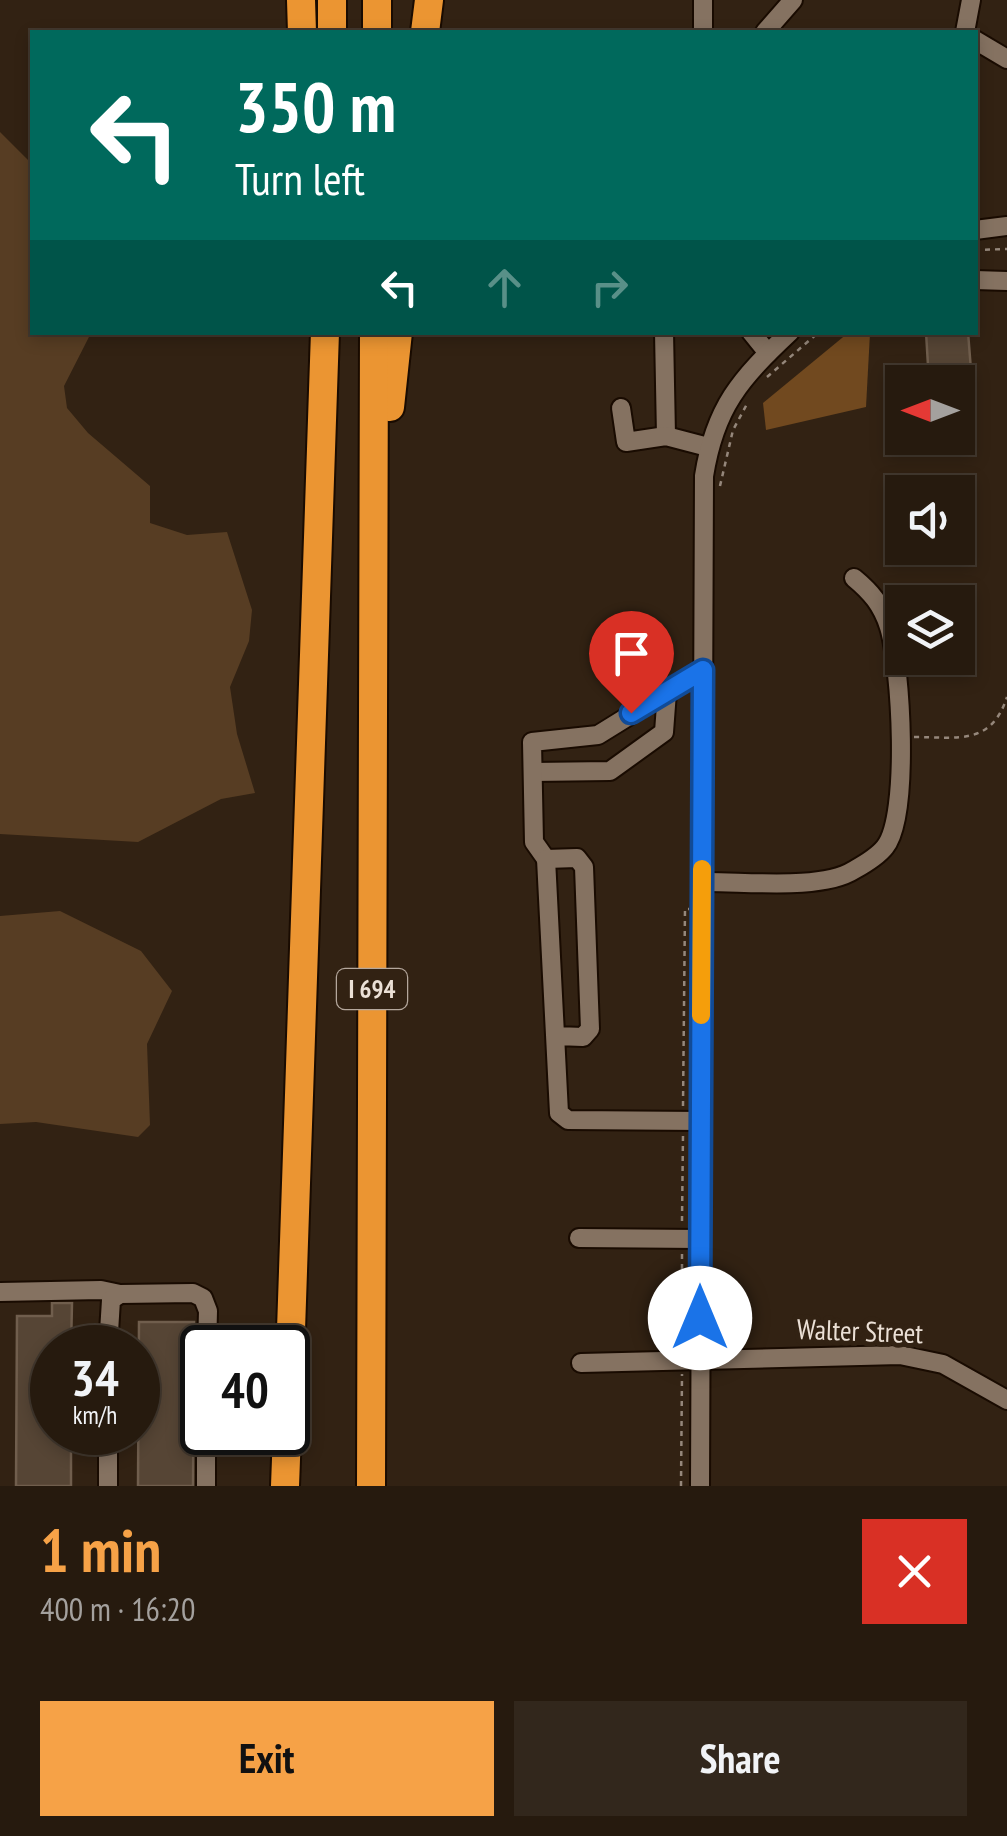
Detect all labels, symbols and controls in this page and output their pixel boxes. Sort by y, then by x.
text: 350 m [235,61,396,151]
icon: left [70,70,200,200]
text: Turn left [235,149,365,207]
icon: left [372,260,427,315]
icon: ahead [477,260,532,315]
icon: right [582,260,637,315]
north arrow [885,365,975,455]
map controls [885,365,975,675]
button: sound [885,475,975,565]
button: layers [885,585,975,675]
pin [589,611,674,714]
icon: arrive [604,626,659,681]
road number: I 694 [337,969,407,1009]
position arrow [648,1266,752,1370]
street label: Walter Street [796,1310,924,1351]
speed limit sign: 40 [180,1325,310,1455]
text: 34 [71,1345,119,1410]
text: km/h [73,1399,117,1431]
text: 1 min [40,1511,161,1589]
button: close [862,1519,967,1624]
text: 400 m · 16:20 [40,1588,195,1630]
button: Exit [40,1701,494,1816]
button: Share [514,1701,967,1816]

